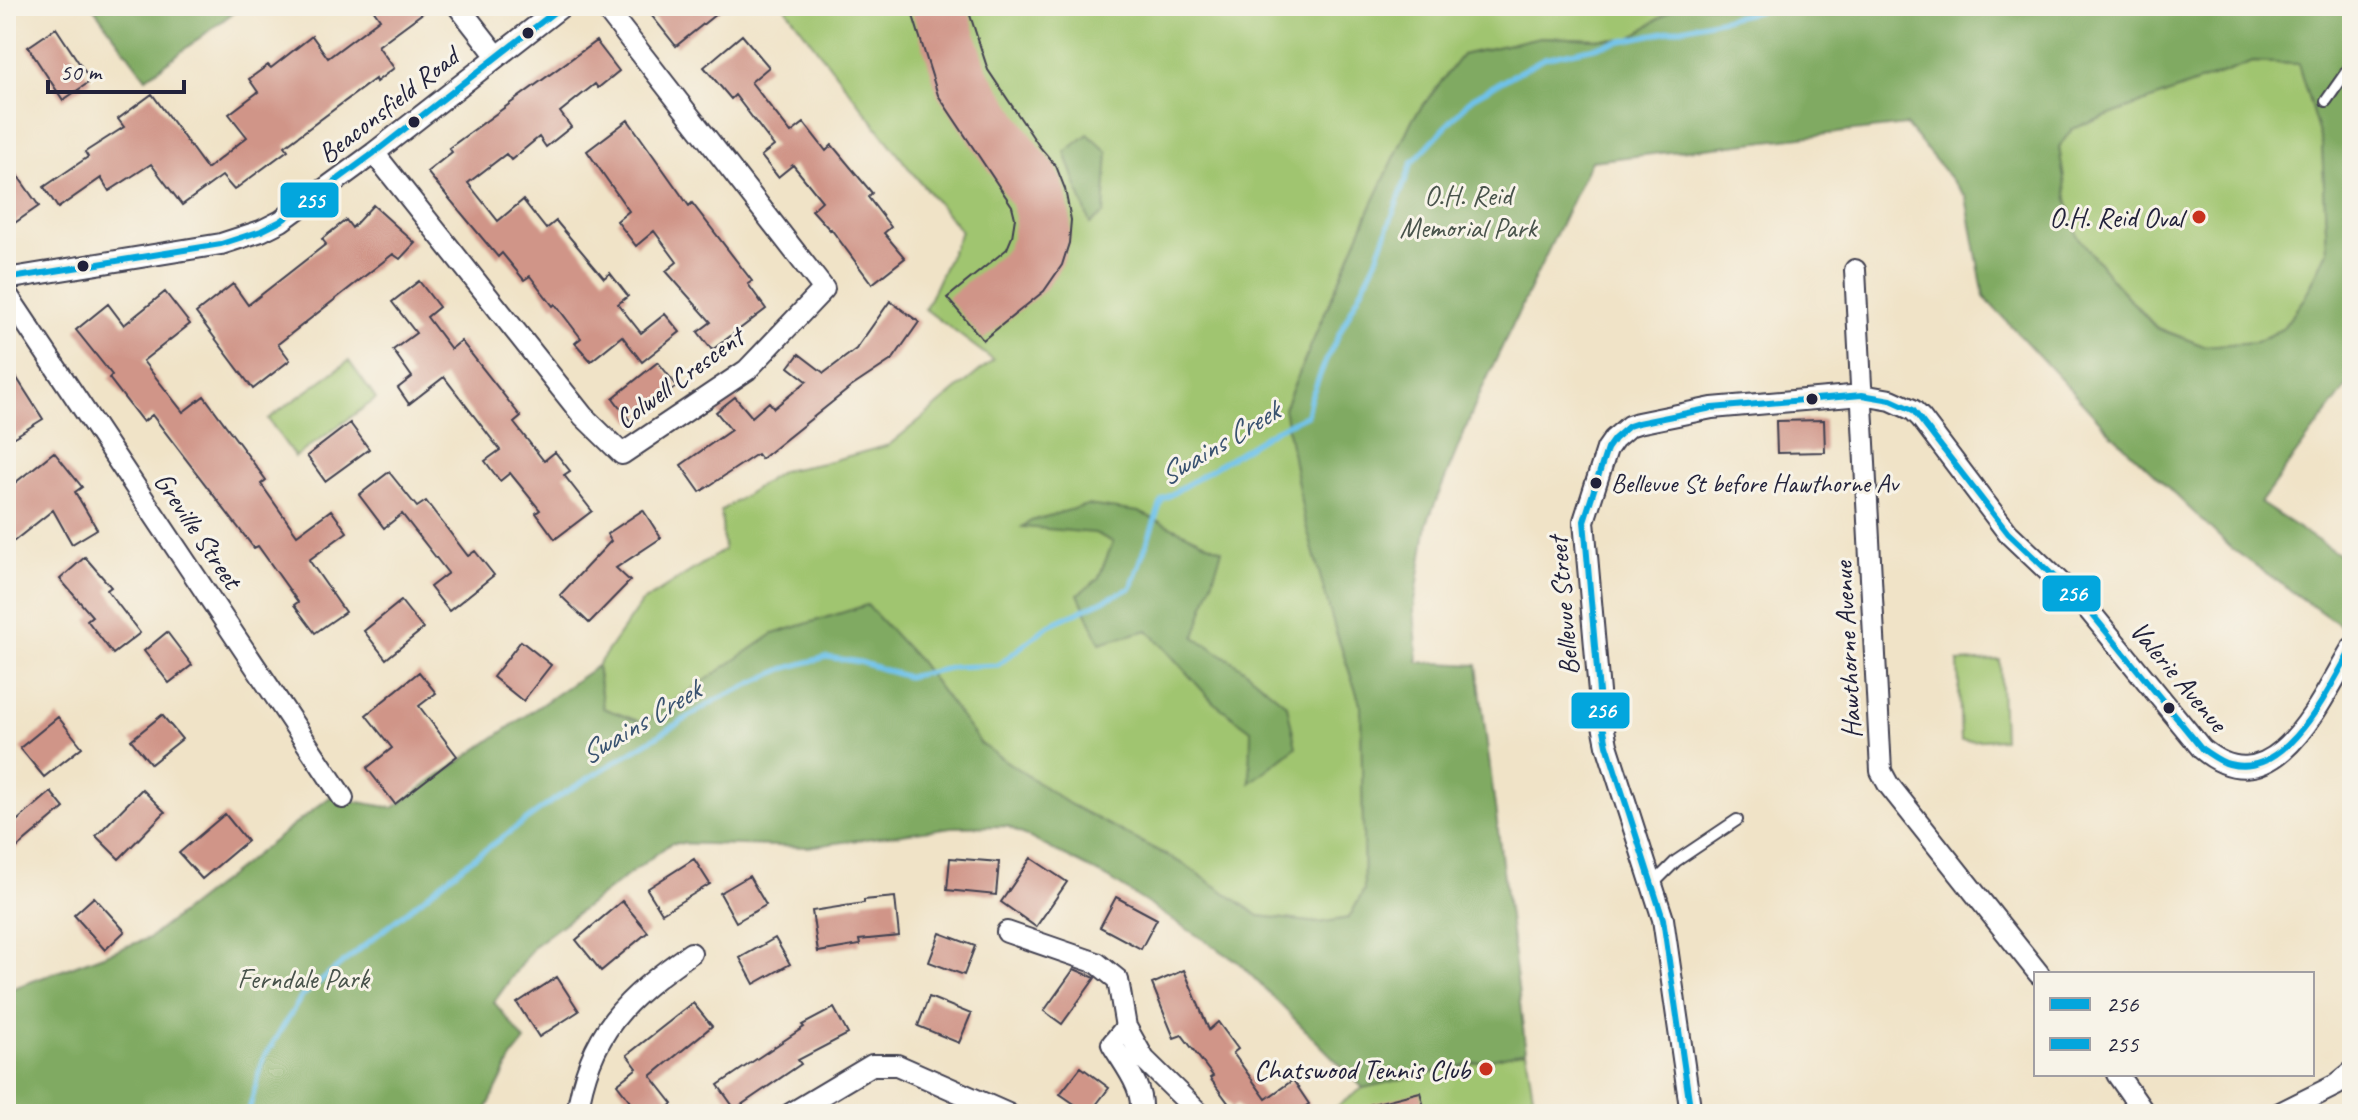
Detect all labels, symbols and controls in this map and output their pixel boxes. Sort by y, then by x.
unlabelled marker [520,25,536,41]
street label: Beaconsfield Road [311,37,468,171]
scale bar [48,44,184,94]
text: 50 m [60,57,103,87]
unlabelled marker [406,114,422,130]
park label: O.H. Reid Memorial Park [1399,178,1538,245]
line badge: 255 [279,181,340,219]
text: 255 [296,187,327,215]
place label: O.H. Reid Oval [2049,200,2188,235]
marker: O.H. Reid Oval [2190,208,2208,226]
unlabelled marker [75,258,91,274]
street label: Colwell Crescent [608,317,753,436]
water label: Swains Creek [1152,390,1291,494]
unlabelled marker [1804,391,1820,407]
street label: Greville Street [146,465,251,597]
place label: Bellevue St before Hawthorne Av [1611,467,1900,500]
marker: Bellevue St before Hawthorne Av [1588,475,1604,491]
street label: Bellevue Street [1539,532,1586,677]
street label: Hawthorne Avenue [1825,559,1869,739]
line badge: 256 [2041,574,2102,613]
text: 256 [2057,580,2089,608]
street label: Valerie Avenue [2123,613,2237,740]
water label: Swains Creek [573,669,712,773]
line badge: 256 [1570,691,1631,730]
text: 256 [1586,697,1618,725]
unlabelled marker [2161,700,2177,716]
park label: Ferndale Park [237,961,370,996]
legend [2034,972,2314,1076]
text: 256 [2106,989,2140,1019]
text: 255 [2106,1029,2140,1059]
place label: Chatswood Tennis Club [1254,1052,1472,1087]
marker: Chatswood Tennis Club [1477,1060,1495,1078]

